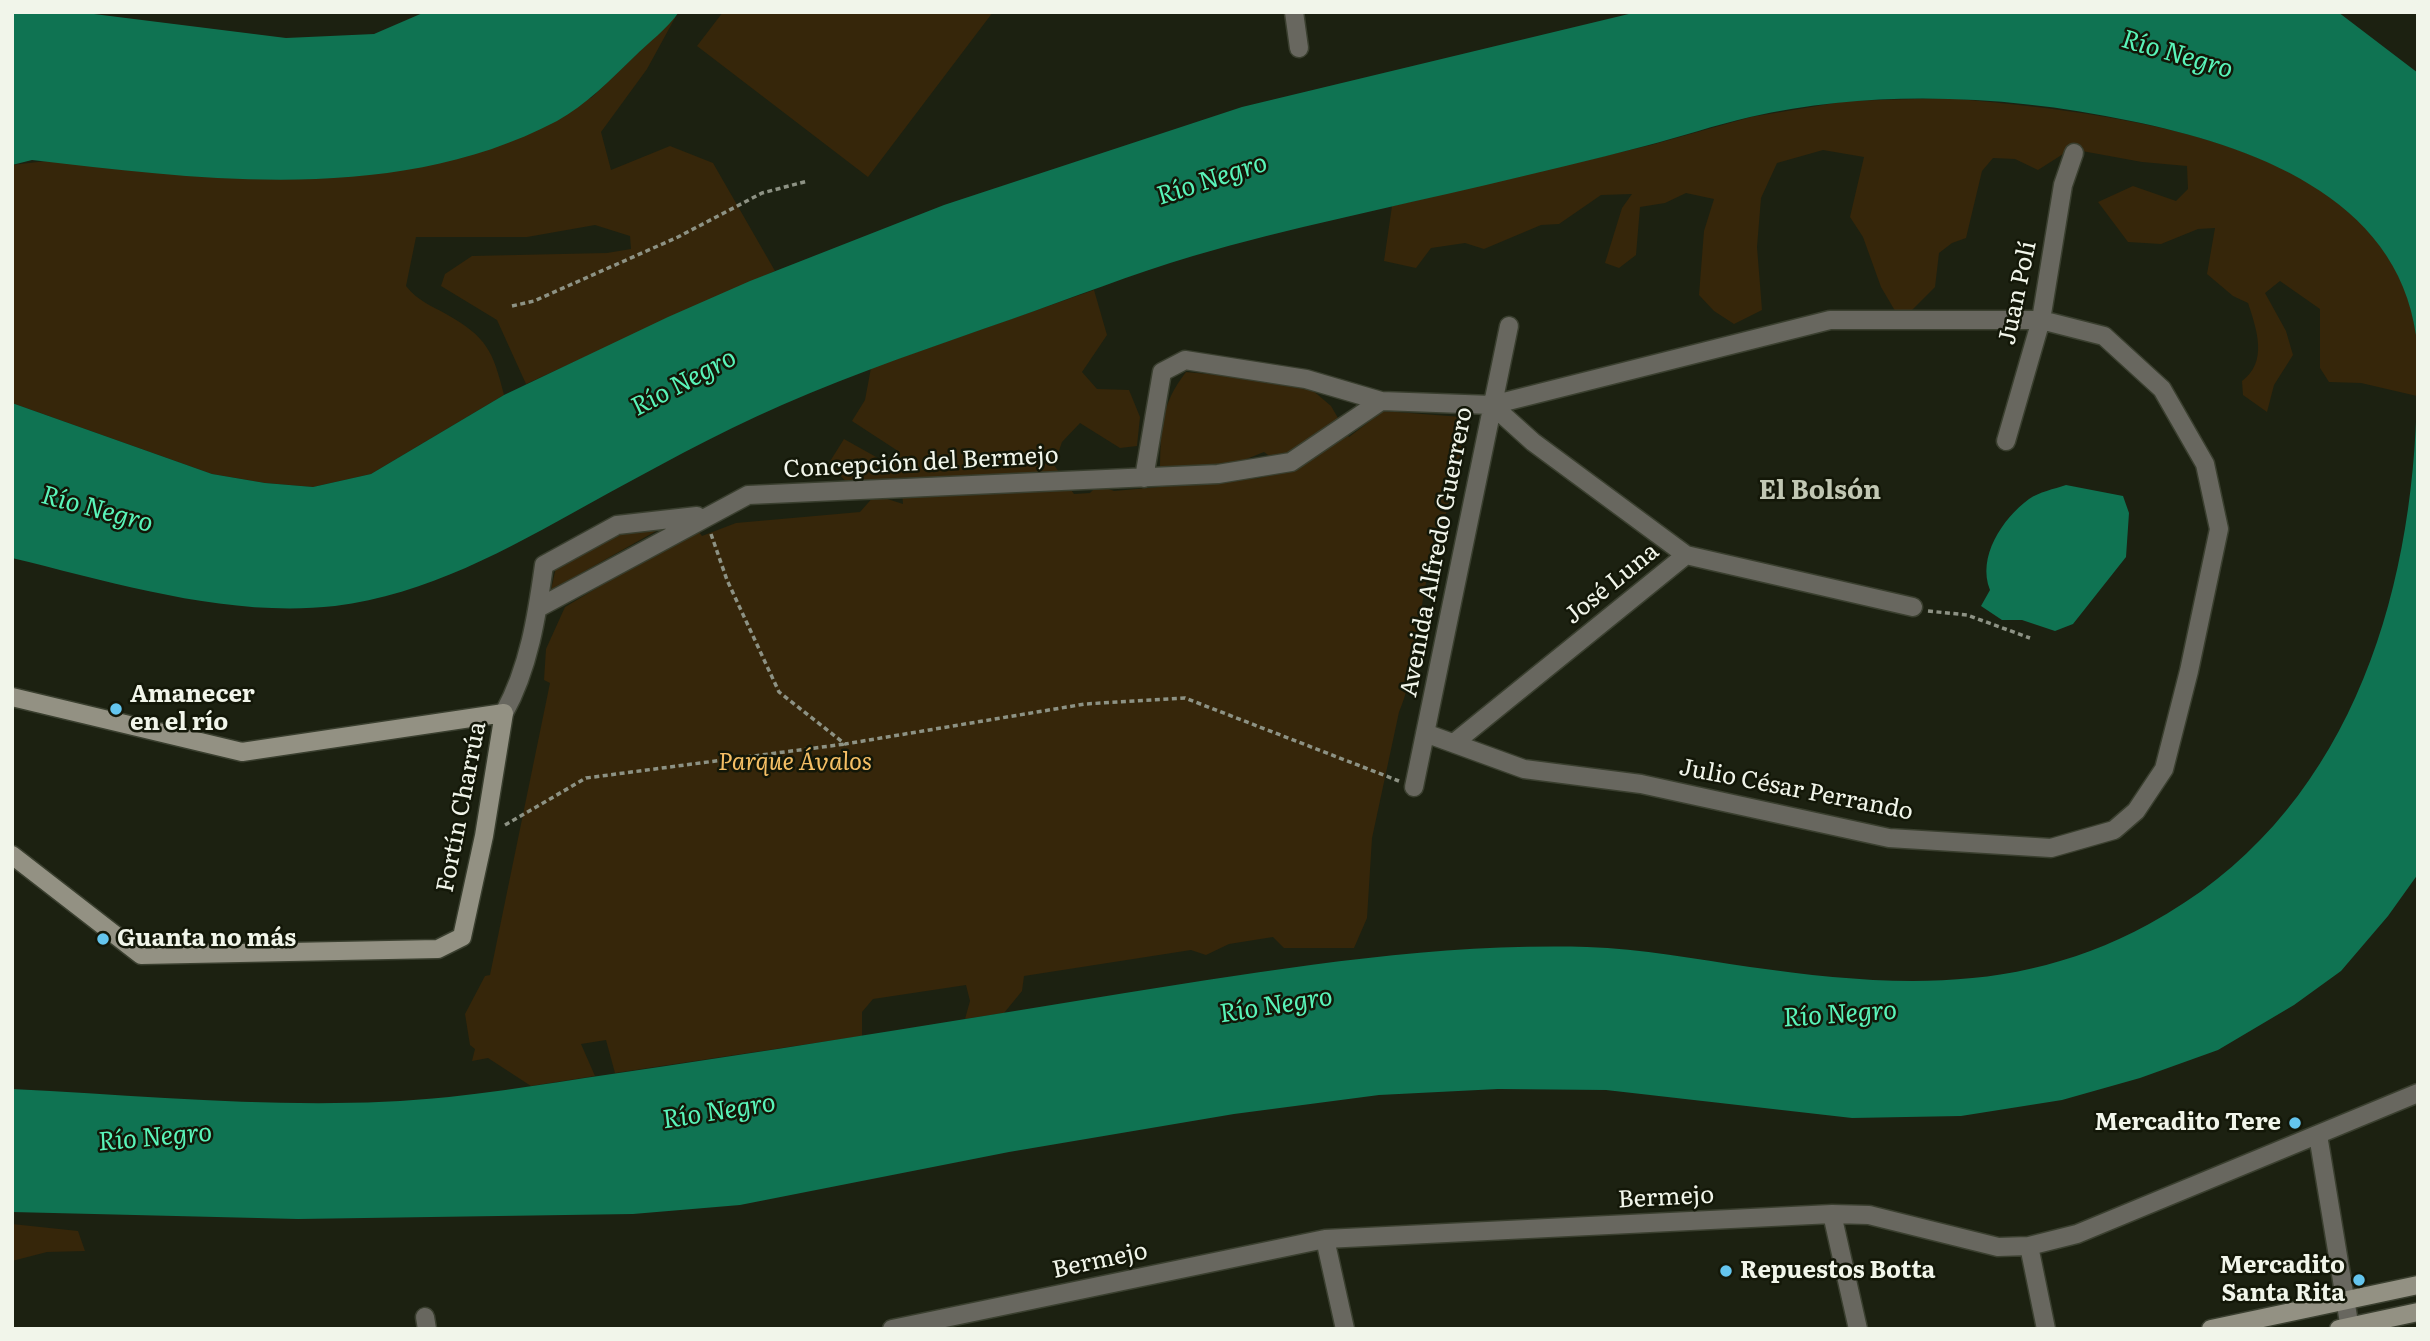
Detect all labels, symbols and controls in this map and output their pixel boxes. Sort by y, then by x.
water label: Río Negro [2118,24,2236,86]
water label: Río Negro [1153,147,1271,213]
street label: Juan Polí [1993,238,2043,348]
water label: Río Negro [626,342,742,424]
street label: Avenida Alfredo Guerrero [1395,405,1479,699]
street label: Concepción del Bermejo [783,441,1059,485]
district label: El Bolsón [1759,475,1881,507]
water label: Río Negro [38,480,156,540]
street label: José Luna [1559,537,1665,631]
place label: Amanecer en el río [130,681,255,737]
marker: Amanecer en el río [108,701,124,717]
street label: Fortín Charrúa [431,719,493,895]
park label: Parque Ávalos [718,749,872,777]
street label: Julio César Perrando [1677,753,1915,827]
place label: Guanta no más [117,925,296,953]
marker: Guanta no más [95,931,111,947]
water label: Río Negro [1217,982,1335,1030]
water label: Río Negro [1782,995,1898,1035]
water label: Río Negro [660,1088,778,1136]
place label: Mercadito Tere [2095,1109,2281,1137]
marker: Mercadito Tere [2287,1115,2303,1131]
water label: Río Negro [97,1117,213,1159]
street label: Bermejo [1617,1181,1715,1215]
street label: Bermejo [1050,1237,1150,1285]
place label: Mercadito Santa Rita [2219,1252,2345,1308]
place label: Repuestos Botta [1740,1257,1935,1285]
marker: Repuestos Botta [1718,1263,1734,1279]
marker: Mercadito Santa Rita [2351,1272,2367,1288]

